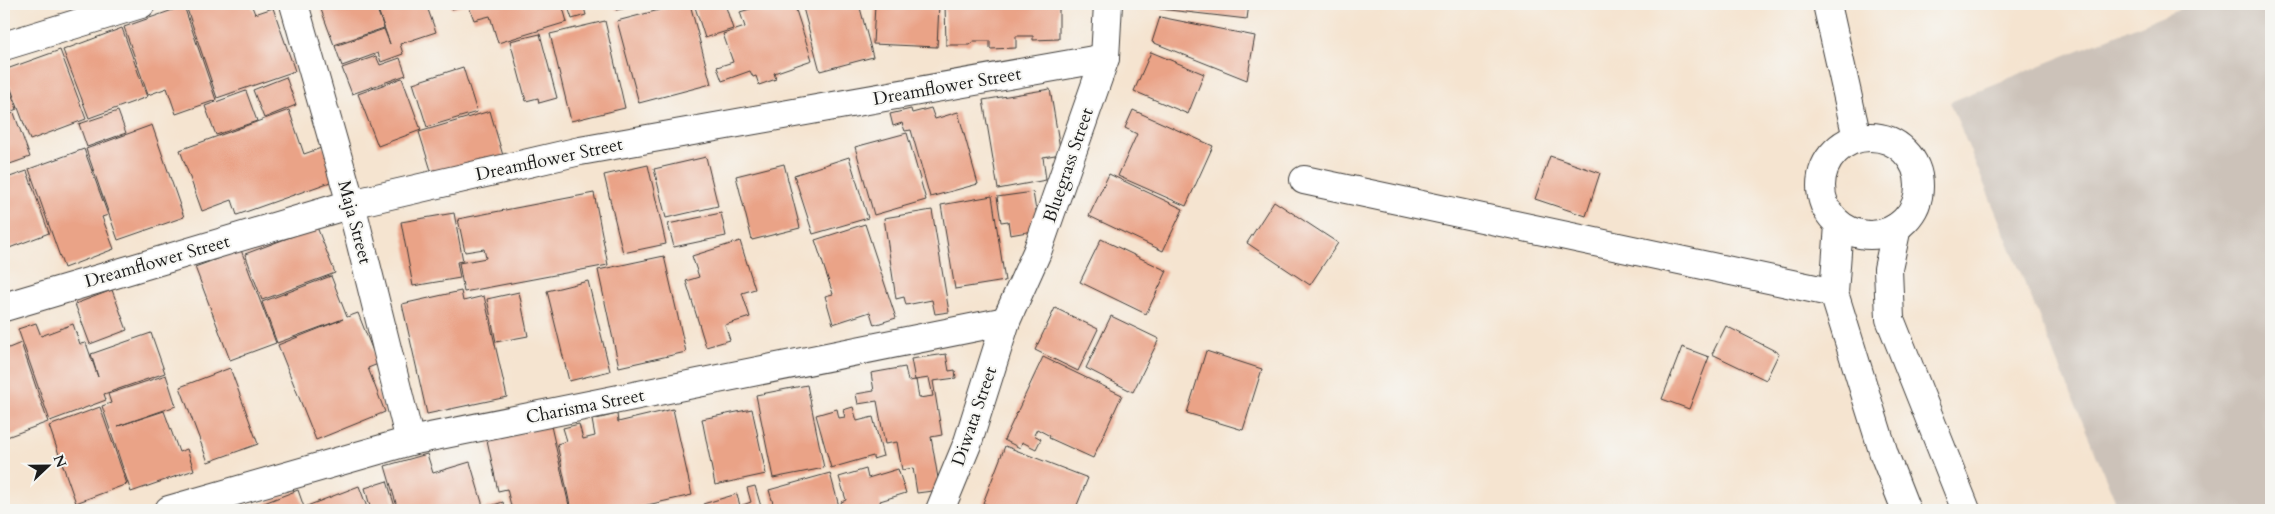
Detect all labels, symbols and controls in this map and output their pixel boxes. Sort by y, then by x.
street label: Dreamflower Street [871,61,1023,112]
street label: Bluegrass Street [1037,104,1100,226]
street label: Dreamflower Street [473,132,625,187]
street label: Maja Street [331,177,378,267]
street label: Dreamflower Street [82,229,233,294]
street label: Diwata Street [946,363,1003,469]
street label: Charisma Street [524,383,647,430]
north arrow [22,442,72,492]
text: N [49,452,71,471]

